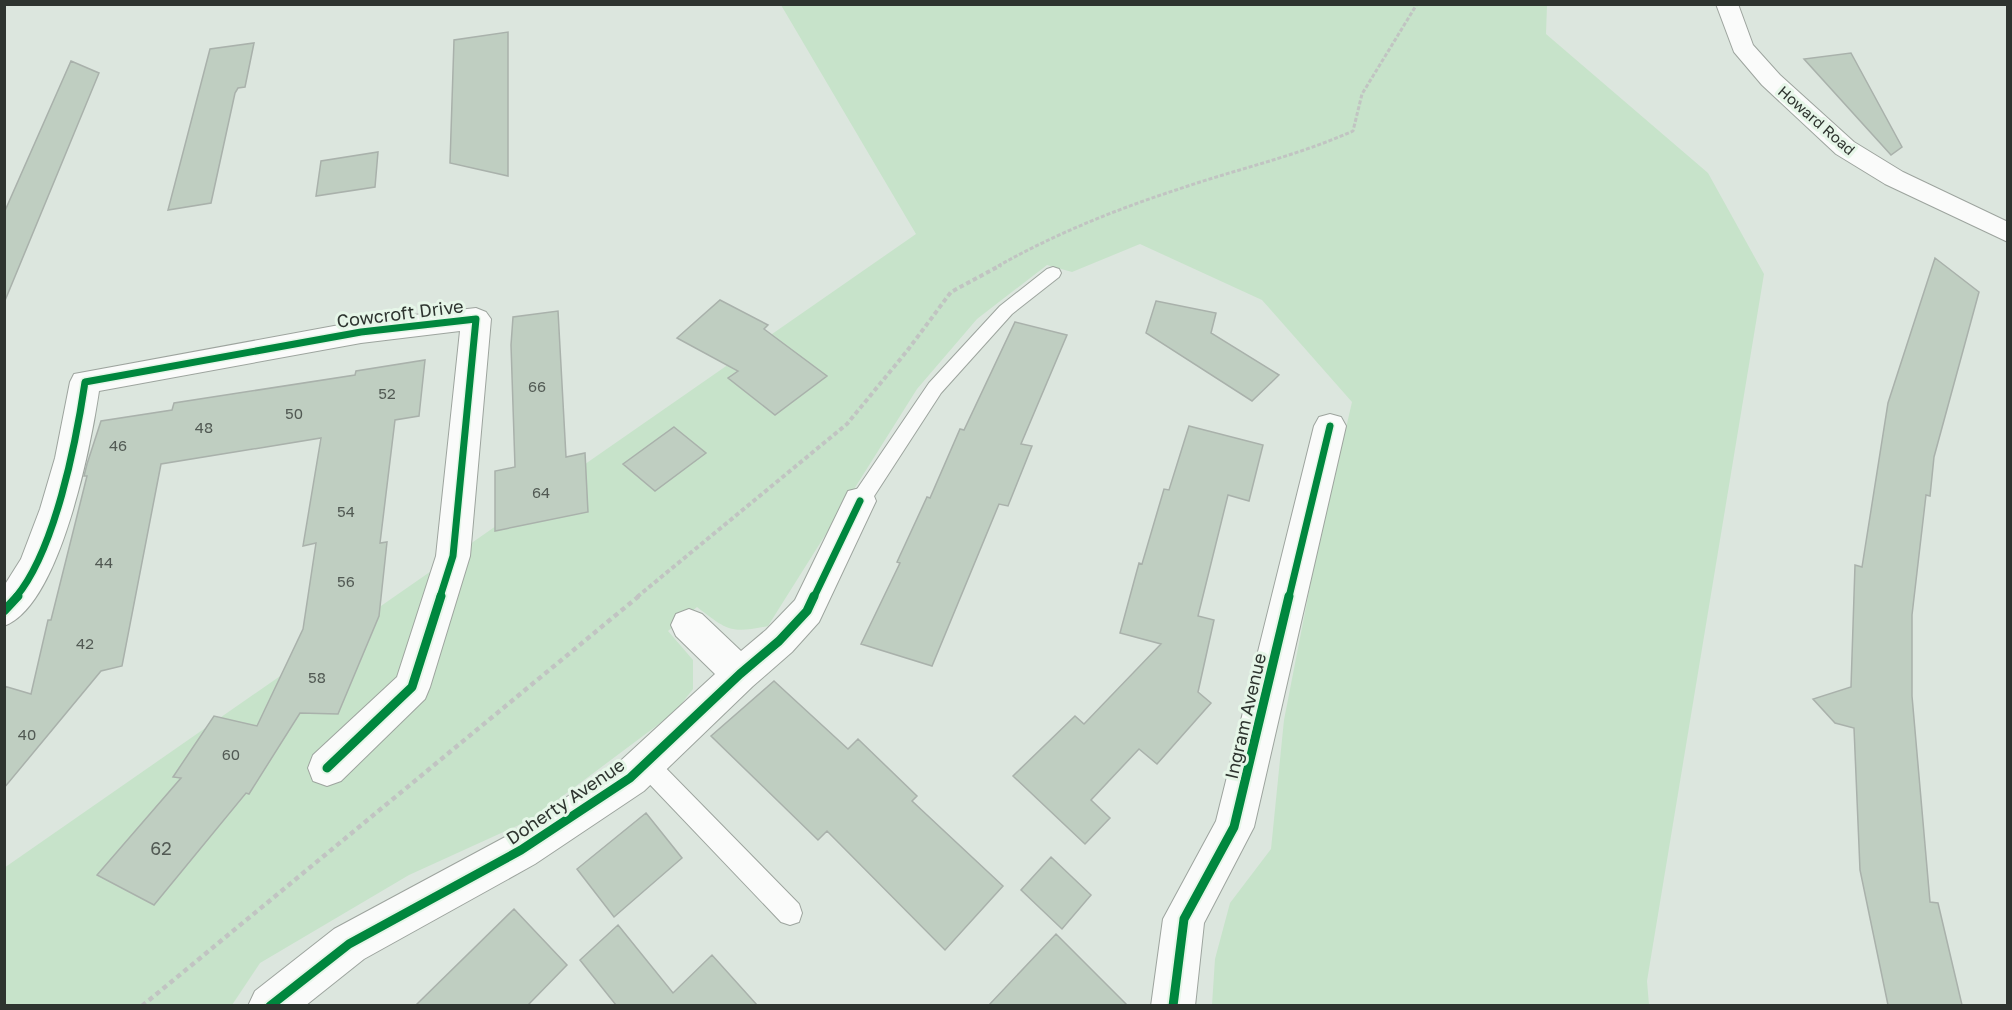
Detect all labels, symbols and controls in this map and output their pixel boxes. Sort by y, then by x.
street label: Howard Road [1775,82,1859,158]
street label: Cowcroft Drive [335,294,465,332]
house number: 66 [528,377,546,395]
house number: 52 [378,384,396,402]
house number: 50 [285,404,303,422]
house number: 48 [195,418,213,436]
house number: 46 [109,436,127,454]
house number: 64 [532,483,550,501]
house number: 54 [337,502,355,520]
house number: 44 [95,553,113,571]
house number: 56 [337,572,355,590]
house number: 42 [76,634,94,652]
street label: Ingram Avenue [1220,651,1270,781]
house number: 58 [308,668,326,686]
house number: 40 [18,725,36,743]
house number: 60 [222,745,240,763]
street label: Doherty Avenue [502,753,628,849]
house number: 62 [150,837,172,859]

